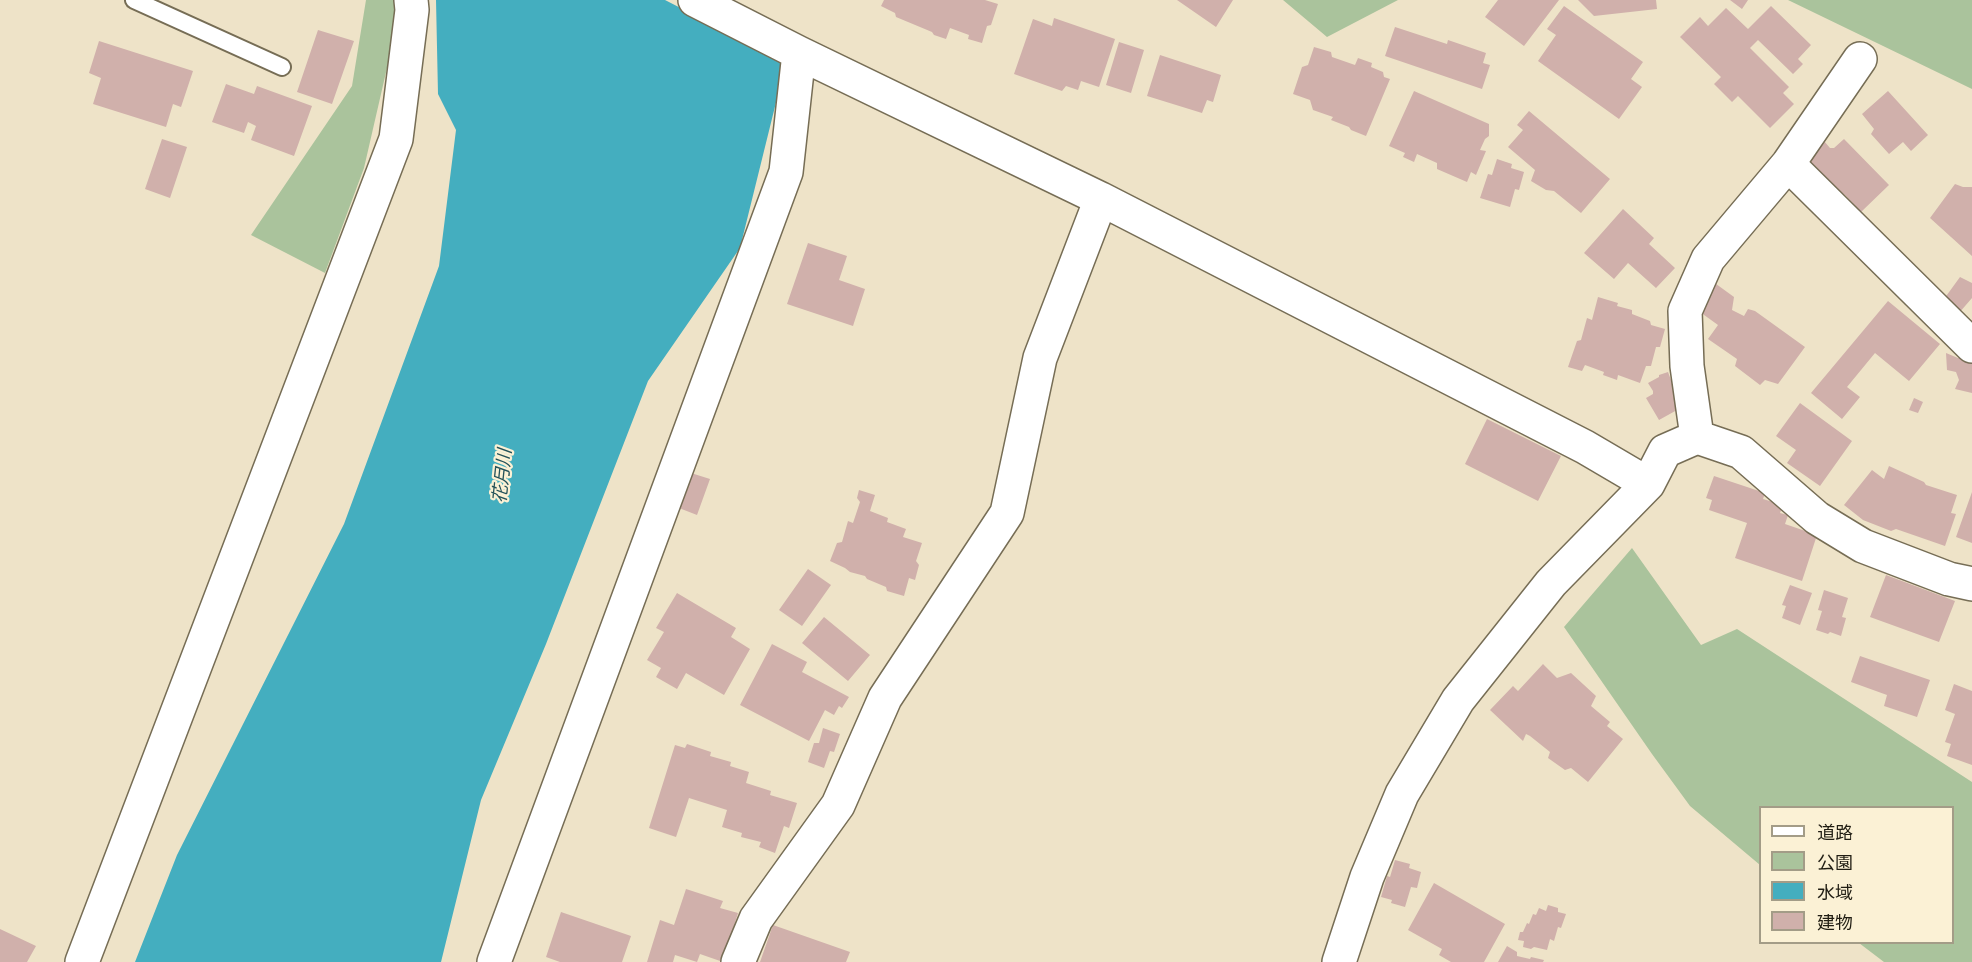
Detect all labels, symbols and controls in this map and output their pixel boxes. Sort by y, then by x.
water label: 花月川 [489,448,517,504]
legend [1759,806,1954,944]
text: 道路 [1817,821,1853,844]
text: 公園 [1817,851,1853,874]
text: 水域 [1817,881,1853,904]
text: 建物 [1817,911,1853,934]

